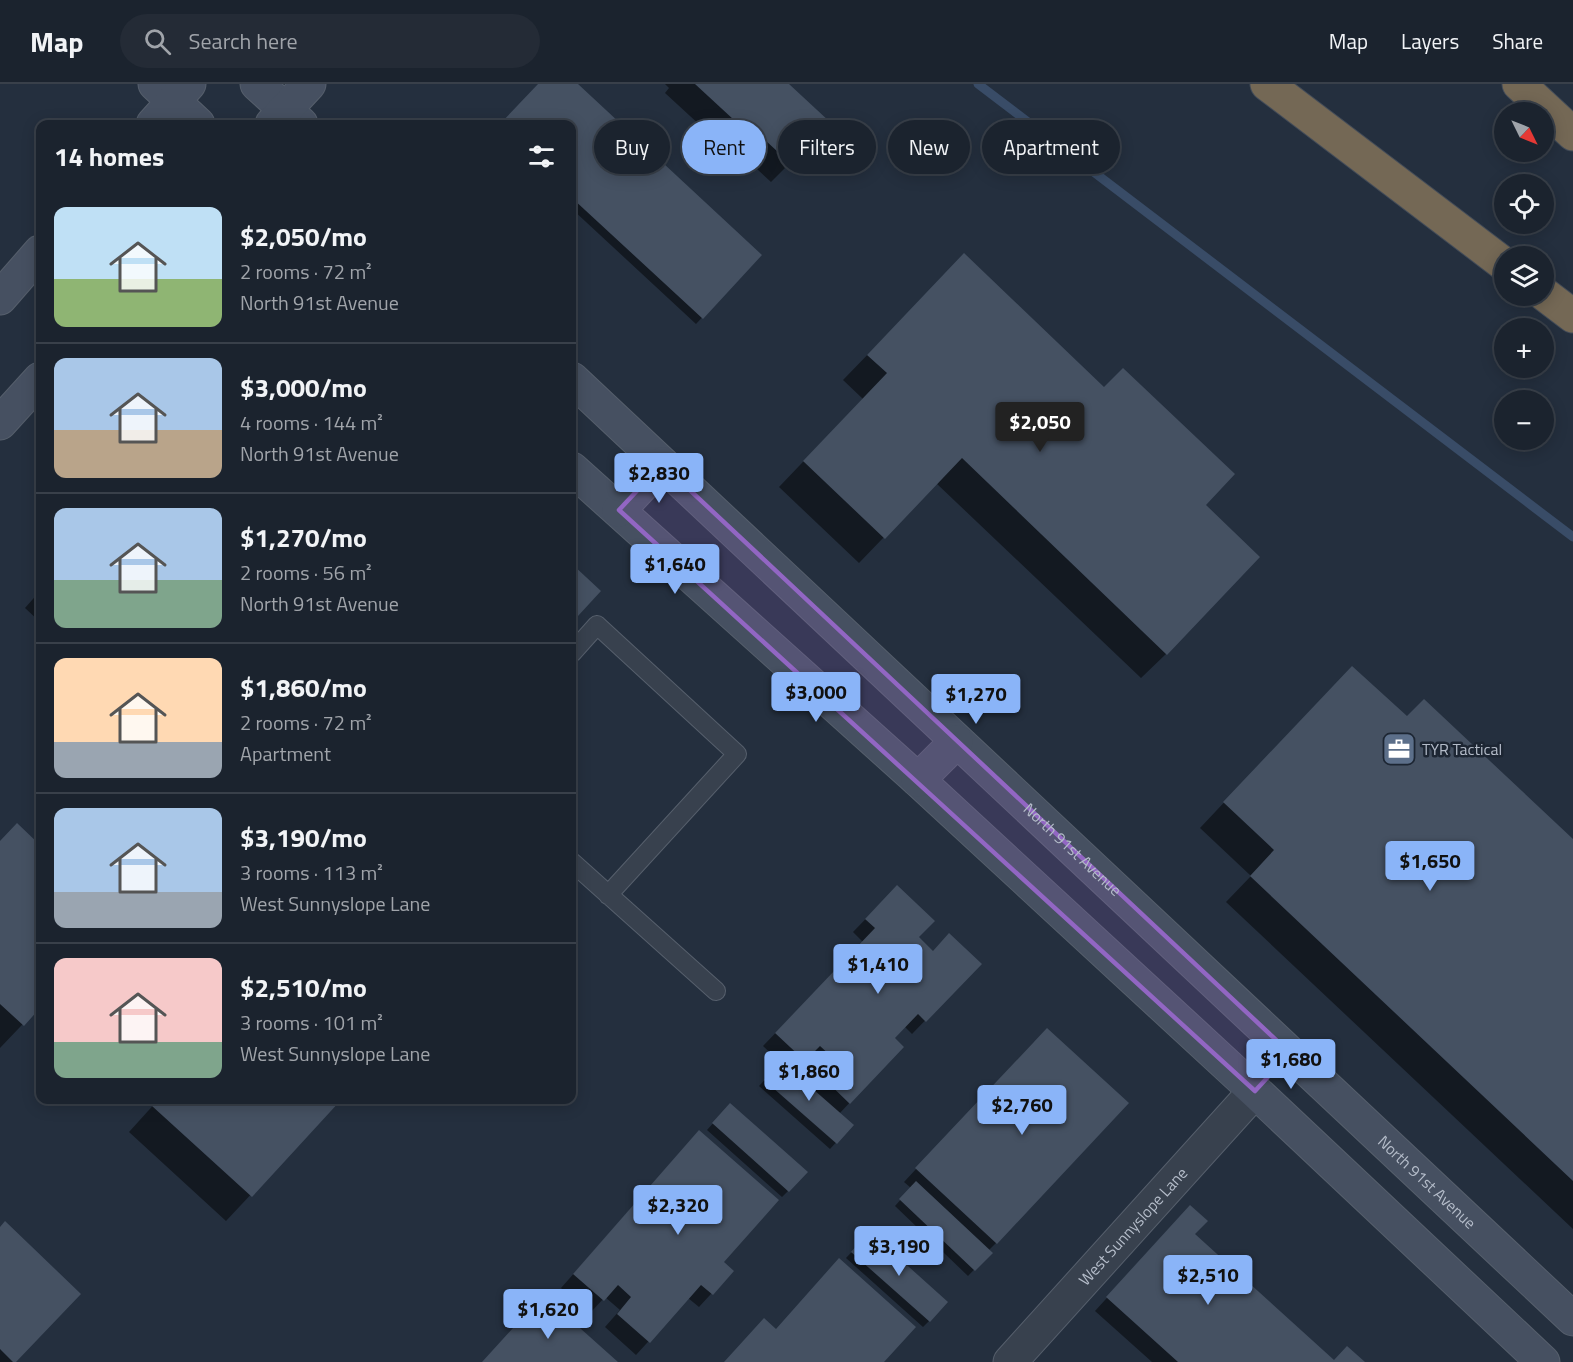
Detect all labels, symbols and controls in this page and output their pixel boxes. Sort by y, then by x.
search box [120,14,540,68]
text: Map [30,20,84,63]
text: Search here [189,24,298,58]
icon: search [141,25,174,58]
text: Map [1329,25,1368,57]
text: Layers [1401,25,1459,57]
text: Share [1492,25,1543,57]
north arrow [1494,102,1554,162]
map controls [1494,102,1554,450]
chip: Buy [594,120,670,174]
chip: Rent [682,120,766,174]
chip: Filters [778,120,876,174]
chip: New [888,120,970,174]
chip: Apartment [982,120,1120,174]
text: 14 homes [54,137,164,176]
icon: filters [525,140,558,173]
button: locate [1494,174,1554,234]
text: $2,050/mo [240,217,367,256]
icon: home [102,231,174,303]
button: layers [1494,246,1554,306]
text: 2 rooms · 72 m² [240,256,372,287]
text: North 91st Avenue [240,287,399,318]
button: + [1494,318,1554,378]
text: $3,000/mo [240,368,367,407]
icon: home [102,382,174,454]
button: − [1494,390,1554,450]
pin: $2,050 [991,402,1089,453]
text: $2,050 [1009,406,1071,437]
text: 4 rooms · 144 m² [240,407,383,438]
text: North 91st Avenue [240,438,399,469]
pin: $2,830 [610,453,708,504]
text: $2,830 [628,457,690,488]
text: $1,270/mo [240,518,367,557]
icon: home [102,532,174,604]
pin: $1,640 [626,544,724,595]
text: $1,640 [644,548,706,579]
text: 2 rooms · 56 m² [240,557,372,588]
text: North 91st Avenue [240,588,399,619]
text: $1,860/mo [240,668,367,707]
pin: $3,000 [767,672,865,723]
pin: $1,270 [927,674,1025,725]
text: $3,000 [785,676,847,707]
text: $1,270 [945,678,1007,709]
icon: home [102,682,174,754]
text: 2 rooms · 72 m² [240,707,372,738]
office icon: TYR Tactical [1381,731,1417,767]
place label: TYR Tactical [1422,737,1502,761]
text: Apartment [240,738,331,769]
street label: North 91st Avenue [1018,797,1127,902]
text: $3,190/mo [240,818,367,857]
icon: home [102,832,174,904]
pin: $1,650 [1381,841,1479,892]
text: $1,650 [1399,845,1461,876]
text: 3 rooms · 113 m² [240,857,383,888]
text: West Sunnyslope Lane [240,888,430,919]
pin: $1,410 [829,944,927,995]
text: $1,410 [847,948,909,979]
text: $2,510/mo [240,968,367,1007]
icon: home [102,982,174,1054]
text: 3 rooms · 101 m² [240,1007,383,1038]
text: West Sunnyslope Lane [240,1038,430,1069]
pin: $1,680 [1242,1039,1340,1090]
text: $1,680 [1260,1043,1322,1074]
pin: $1,860 [760,1051,858,1102]
text: $1,860 [778,1055,840,1086]
pin: $2,760 [973,1085,1071,1136]
text: $2,760 [991,1089,1053,1120]
street label: North 91st Avenue [1373,1130,1482,1234]
street label: West Sunnyslope Lane [1073,1162,1193,1291]
pin: $2,320 [629,1185,727,1236]
text: $2,320 [647,1189,709,1220]
pin: $3,190 [850,1226,948,1277]
text: $3,190 [868,1230,930,1261]
pin: $2,510 [1159,1255,1257,1306]
text: $2,510 [1177,1259,1239,1290]
pin: $1,620 [499,1289,597,1340]
text: $1,620 [517,1293,579,1324]

